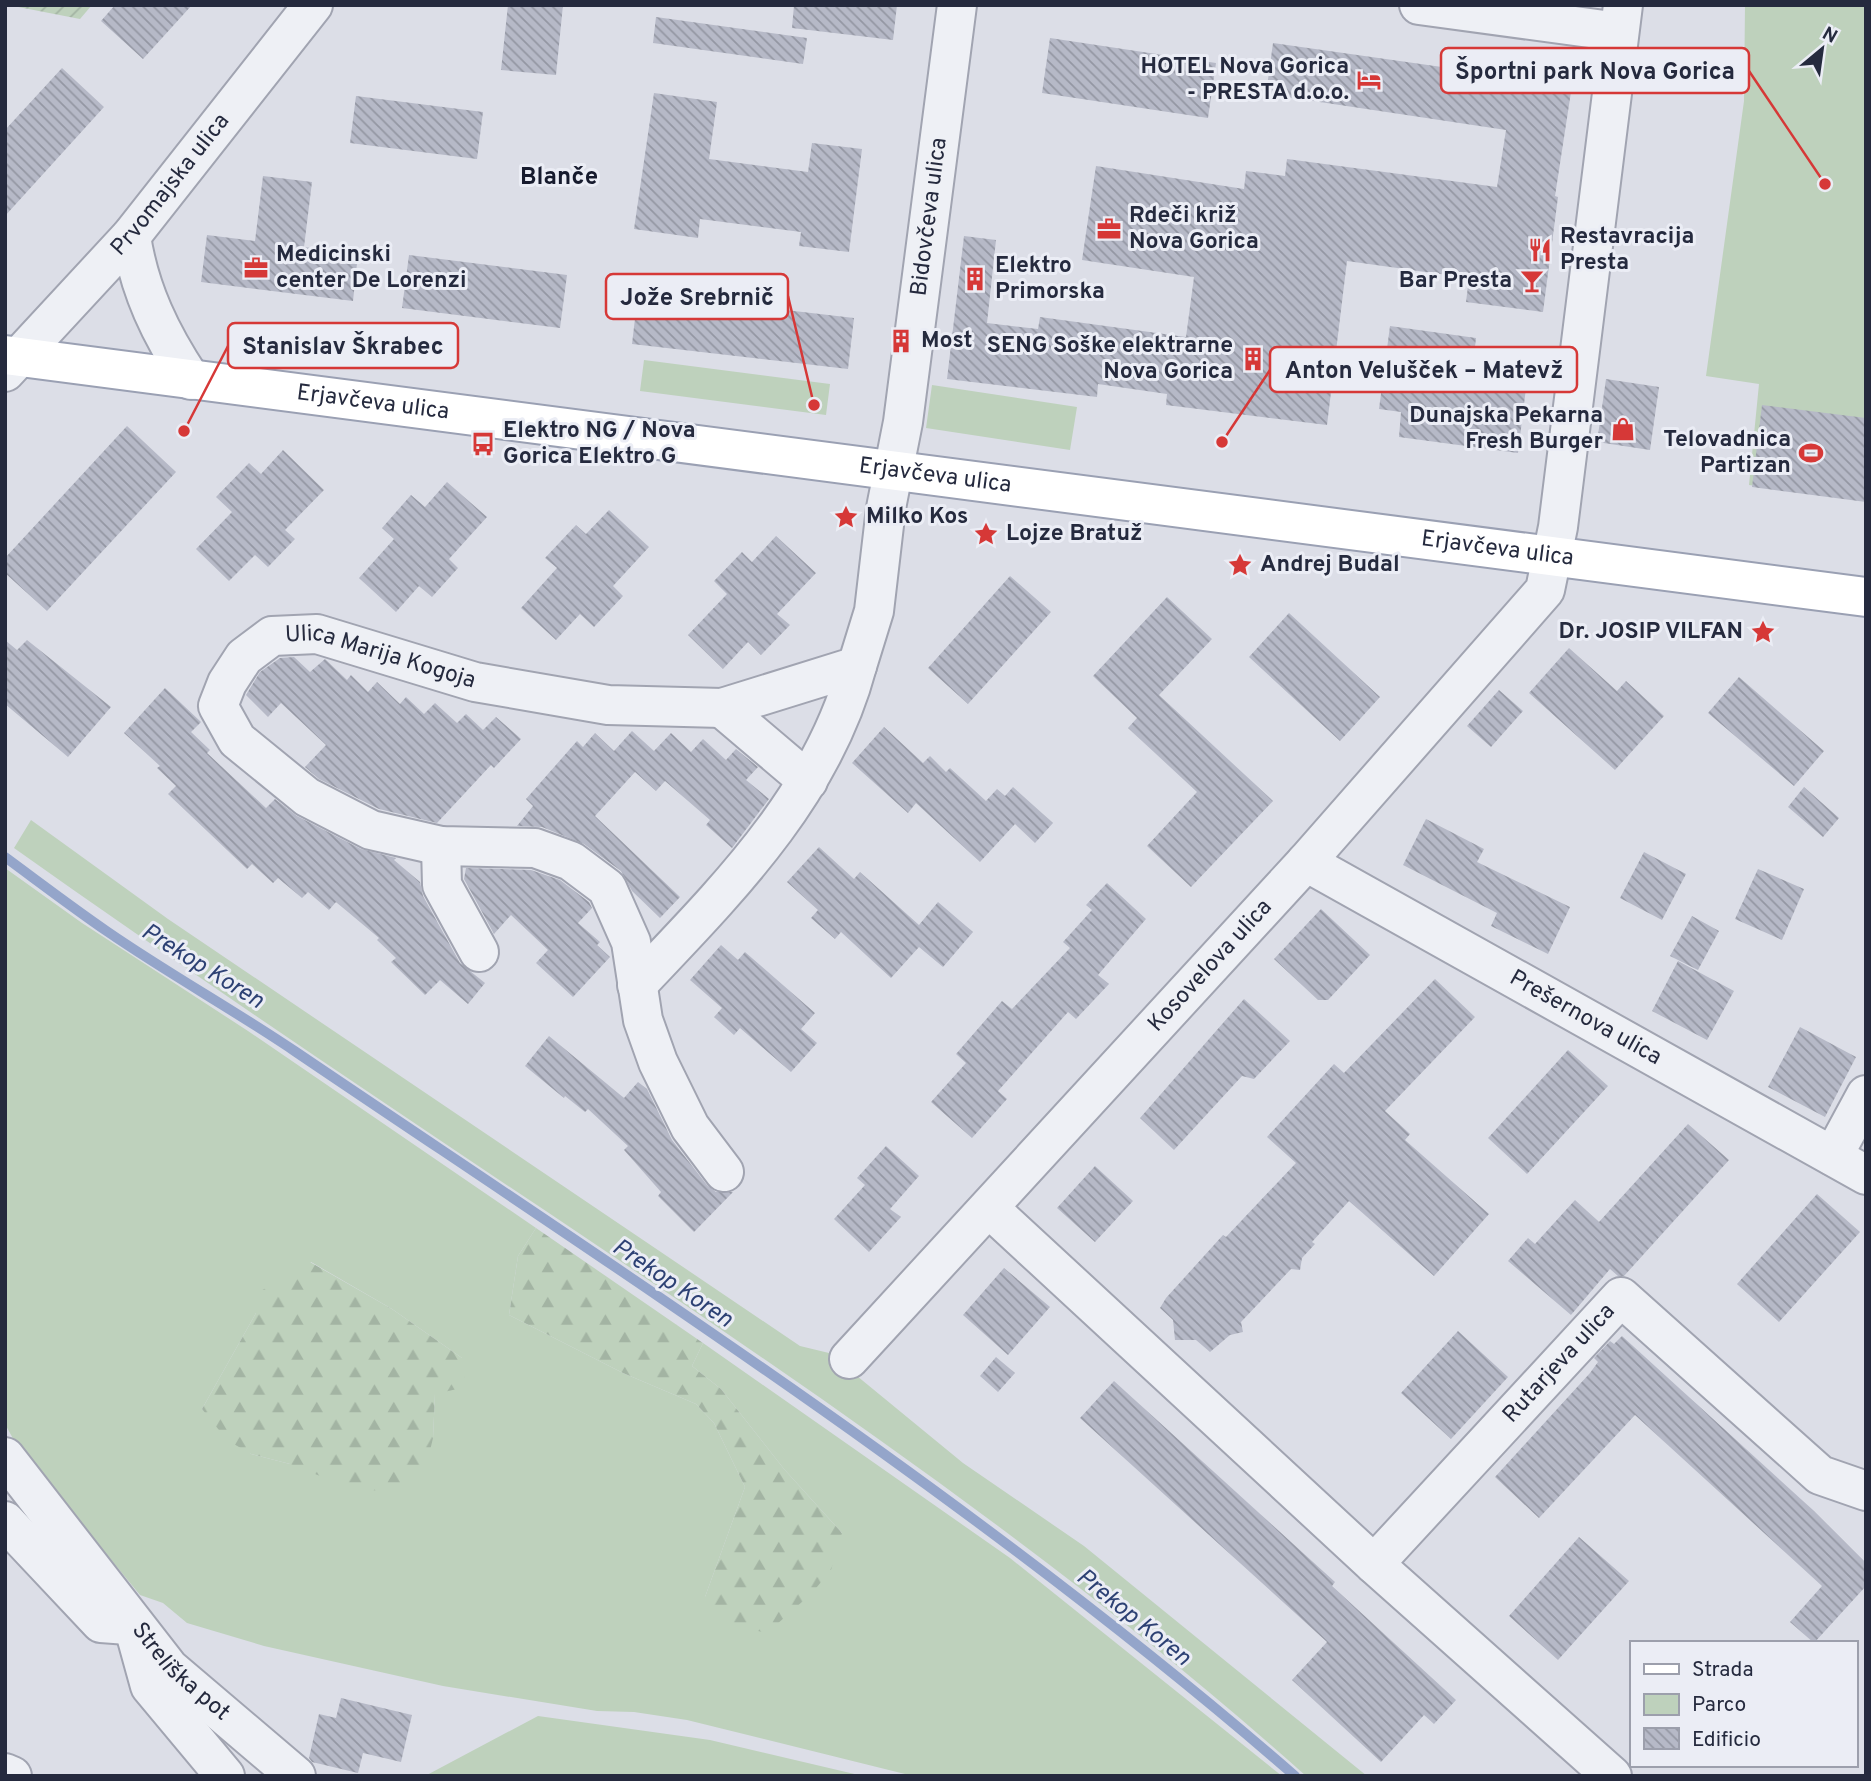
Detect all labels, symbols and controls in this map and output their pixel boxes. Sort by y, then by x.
north arrow [1787,14,1857,84]
text: N [1817,22,1841,50]
callout: Športni park Nova Gorica [1441,48,1749,93]
place label: HOTEL Nova Gorica - PRESTA d.o.o. [1140,53,1349,108]
text: Športni park Nova Gorica [1455,56,1735,88]
hotel icon: HOTEL Nova Gorica - PRESTA d.o.o. [1355,66,1383,94]
street label: Prvomajska ulica [105,108,236,262]
street label: Bidovčeva ulica [905,136,954,298]
district label: Blanče [520,163,598,193]
place label: Rdeči križ Nova Gorica [1129,202,1259,257]
office icon: Rdeči križ Nova Gorica [1095,215,1123,243]
place label: Restavracija Presta [1560,223,1694,278]
restaurant icon: Restavracija Presta [1526,236,1554,264]
place label: Medicinski center De Lorenzi [276,241,467,296]
place label: Elektro Primorska [995,252,1105,307]
office icon: Medicinski center De Lorenzi [242,254,270,282]
building icon: Elektro Primorska [961,265,989,293]
place label: Bar Presta [1399,267,1512,296]
bar icon: Bar Presta [1518,267,1546,295]
callout: Jože Srebrnič [606,274,788,319]
text: Jože Srebrnič [620,284,774,314]
callout: Stanislav Škrabec [228,323,458,368]
building icon: Most [887,327,915,355]
place label: Most [921,327,972,356]
text: Stanislav Škrabec [242,331,444,363]
place label: SENG Soške elektrarne Nova Gorica [987,332,1233,387]
building icon: SENG Soške elektrarne Nova Gorica [1239,345,1267,373]
callout: Anton Velušček – Matevž [1270,347,1577,392]
text: Anton Velušček – Matevž [1285,357,1563,387]
street label: Erjavčeva ulica [295,379,451,427]
place label: Dunajska Pekarna Fresh Burger [1409,402,1603,457]
shop icon: Dunajska Pekarna Fresh Burger [1609,415,1637,443]
place label: Elektro NG / Nova Gorica Elektro G [503,417,695,472]
place label: Telovadnica Partizan [1663,426,1791,481]
bus stop icon: Elektro NG / Nova Gorica Elektro G [469,430,497,458]
sports icon: Telovadnica Partizan [1797,439,1825,467]
street label: Erjavčeva ulica [857,452,1013,500]
place icon: Milko Kos [832,503,860,531]
place label: Milko Kos [866,503,968,532]
place icon: Lojze Bratuž [972,520,1000,548]
place label: Lojze Bratuž [1006,520,1143,549]
street label: Erjavčeva ulica [1419,525,1575,573]
place icon: Andrej Budal [1226,551,1254,579]
place label: Andrej Budal [1260,551,1400,580]
place label: Dr. JOSIP VILFAN [1559,618,1743,647]
place icon: Dr. JOSIP VILFAN [1749,618,1777,646]
street label: Ulica Marija Kogoja [284,619,479,696]
street label: Kosovelova ulica [1142,893,1279,1038]
water label: Prekop Koren [135,917,269,1017]
street label: Prešernova ulica [1504,964,1667,1072]
water label: Prekop Koren [606,1233,738,1335]
street label: Rutarjeva ulica [1497,1298,1622,1429]
water label: Prekop Koren [1070,1563,1196,1673]
street label: Streliška pot [125,1617,236,1728]
legend [1630,1641,1857,1767]
text: Strada [1692,1657,1753,1684]
text: Parco [1692,1692,1746,1719]
text: Edificio [1692,1727,1761,1754]

